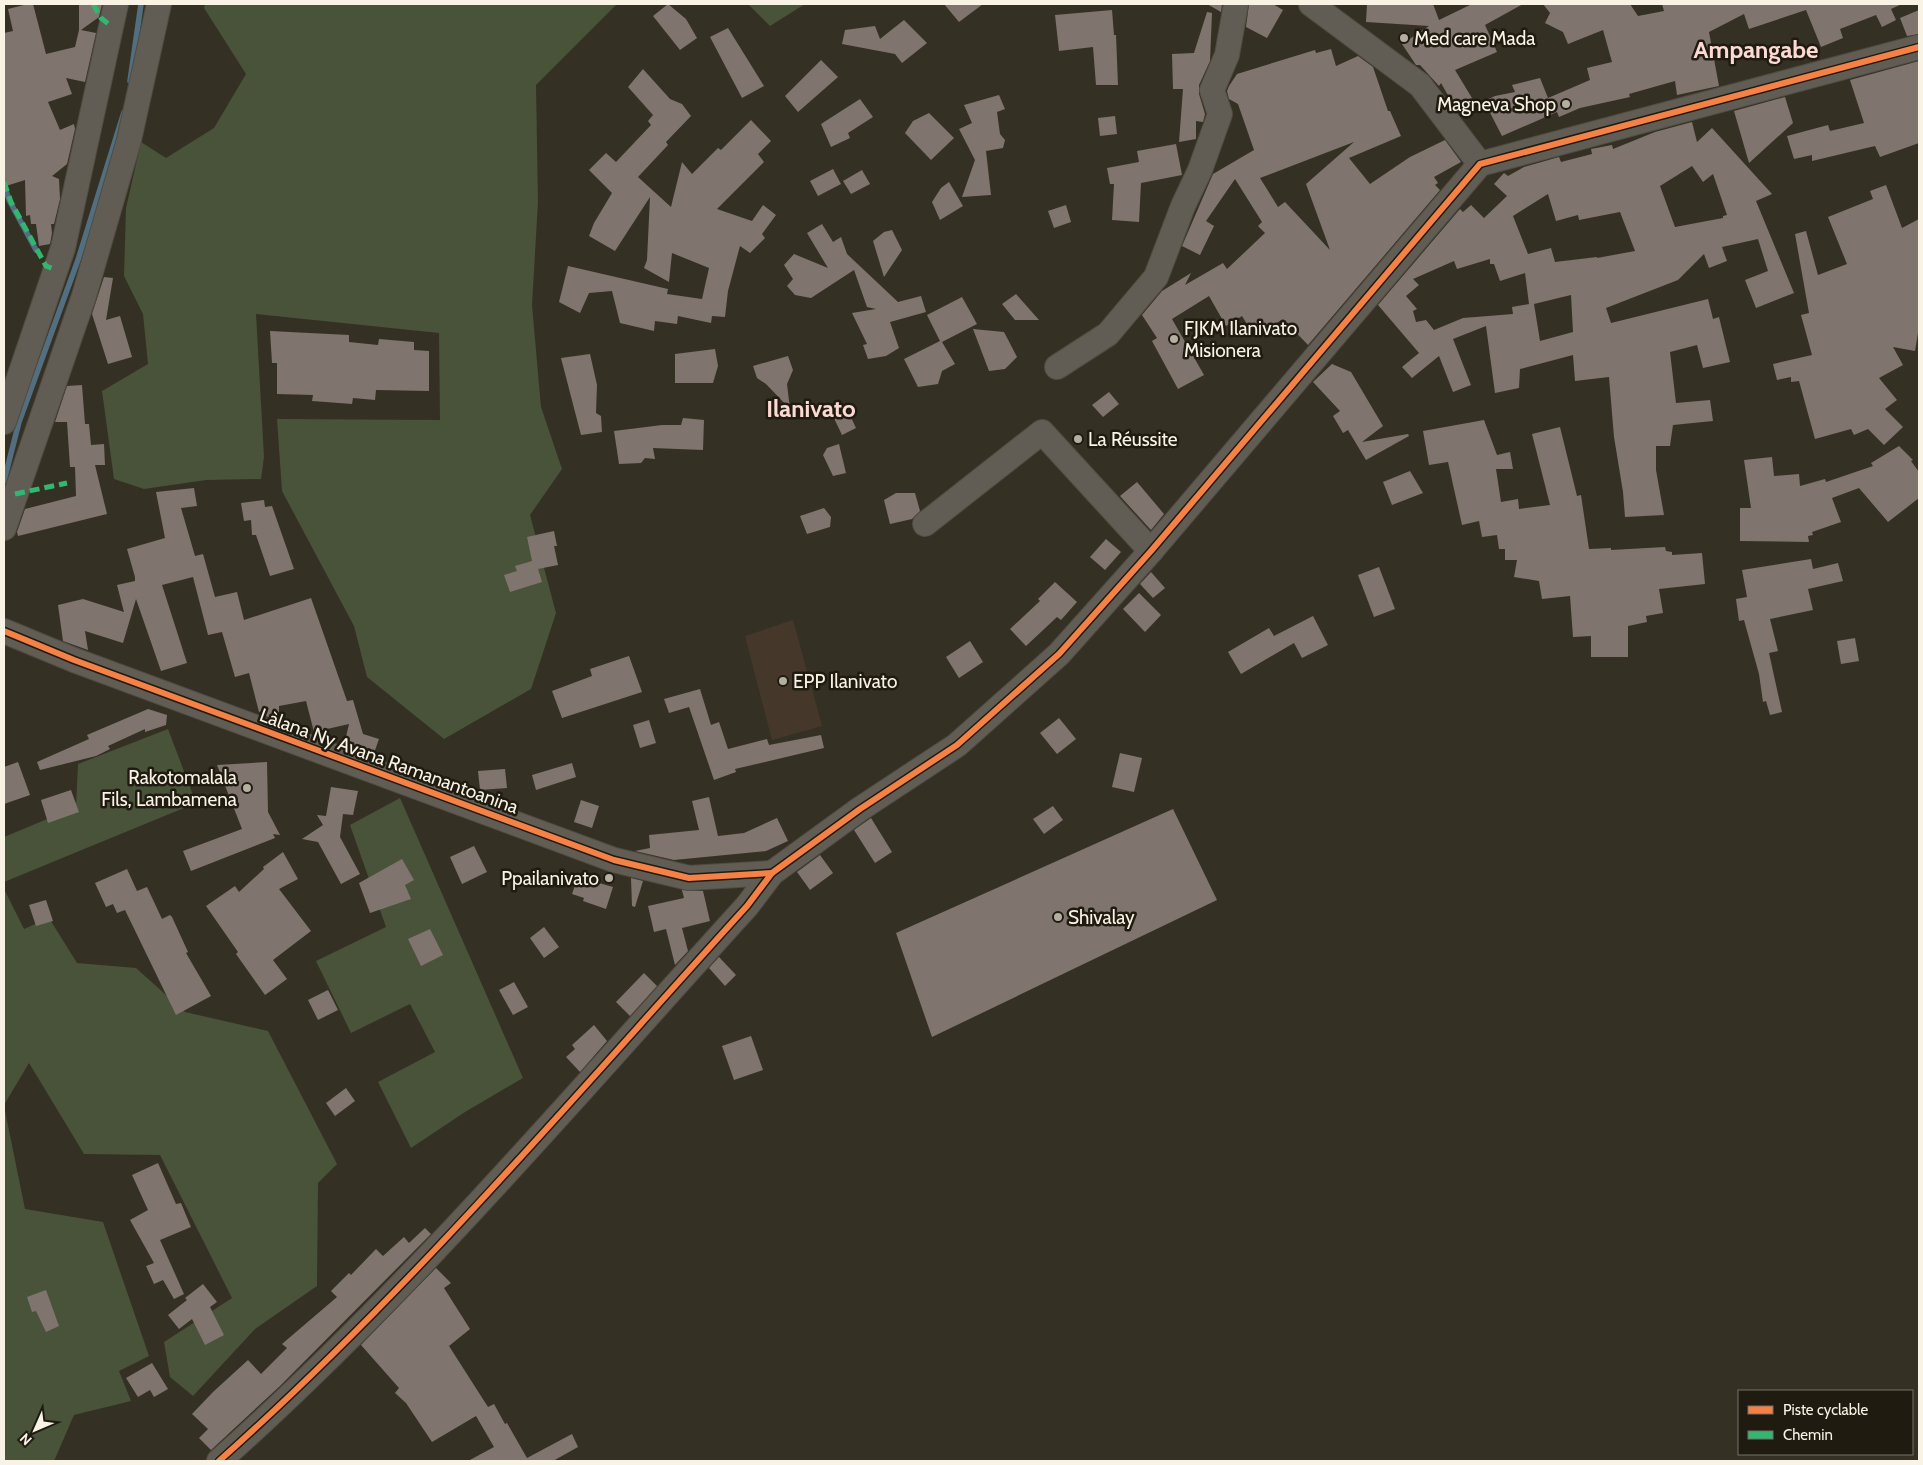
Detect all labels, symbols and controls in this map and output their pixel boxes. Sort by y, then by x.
place label: Med care Mada [1414,27,1535,50]
marker: Med care Mada [1398,32,1410,44]
district label: Ampangabe [1694,35,1818,64]
place label: Magneva Shop [1437,93,1556,116]
marker: Magneva Shop [1560,98,1572,110]
place label: FJKM Ilanivato Misionera [1184,317,1297,362]
marker: FJKM Ilanivato Misionera [1168,333,1180,345]
district label: Ilanivato [766,394,856,423]
place label: La Réussite [1088,428,1178,451]
marker: La Réussite [1072,433,1084,445]
place label: EPP Ilanivato [793,670,897,693]
marker: EPP Ilanivato [777,675,789,687]
street label: Làlana Ny Avana Ramanantoanina [257,703,521,819]
place label: Rakotomalala Fils, Lambamena [101,766,237,811]
marker: Rakotomalala Fils, Lambamena [241,782,253,794]
place label: Ppailanivato [501,867,599,890]
marker: Ppailanivato [603,872,615,884]
place label: Shivalay [1068,906,1135,929]
marker: Shivalay [1052,911,1064,923]
legend [1738,1390,1913,1455]
text: Piste cyclable [1783,1401,1869,1419]
north arrow [10,1405,60,1455]
text: Chemin [1783,1426,1833,1444]
text: N [16,1429,36,1449]

